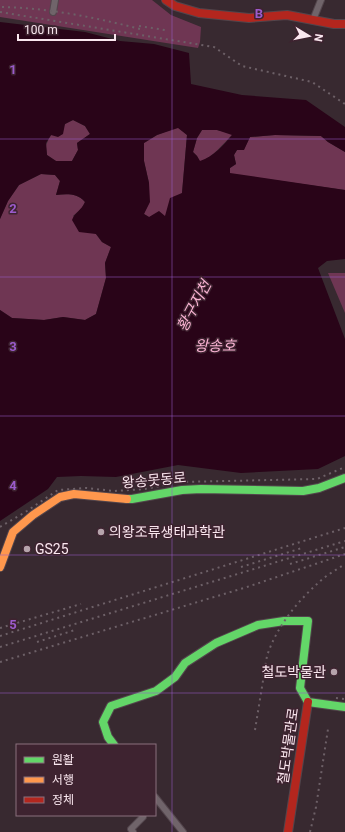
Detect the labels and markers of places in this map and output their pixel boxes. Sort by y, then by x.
place label: 의왕조류생태과학관 [109,524,225,540]
marker: 의왕조류생태과학관 [96,527,106,537]
place label: GS25 [35,541,69,557]
marker: GS25 [22,544,32,554]
place label: 철도박물관 [262,664,326,680]
marker: 철도박물관 [329,667,339,677]

